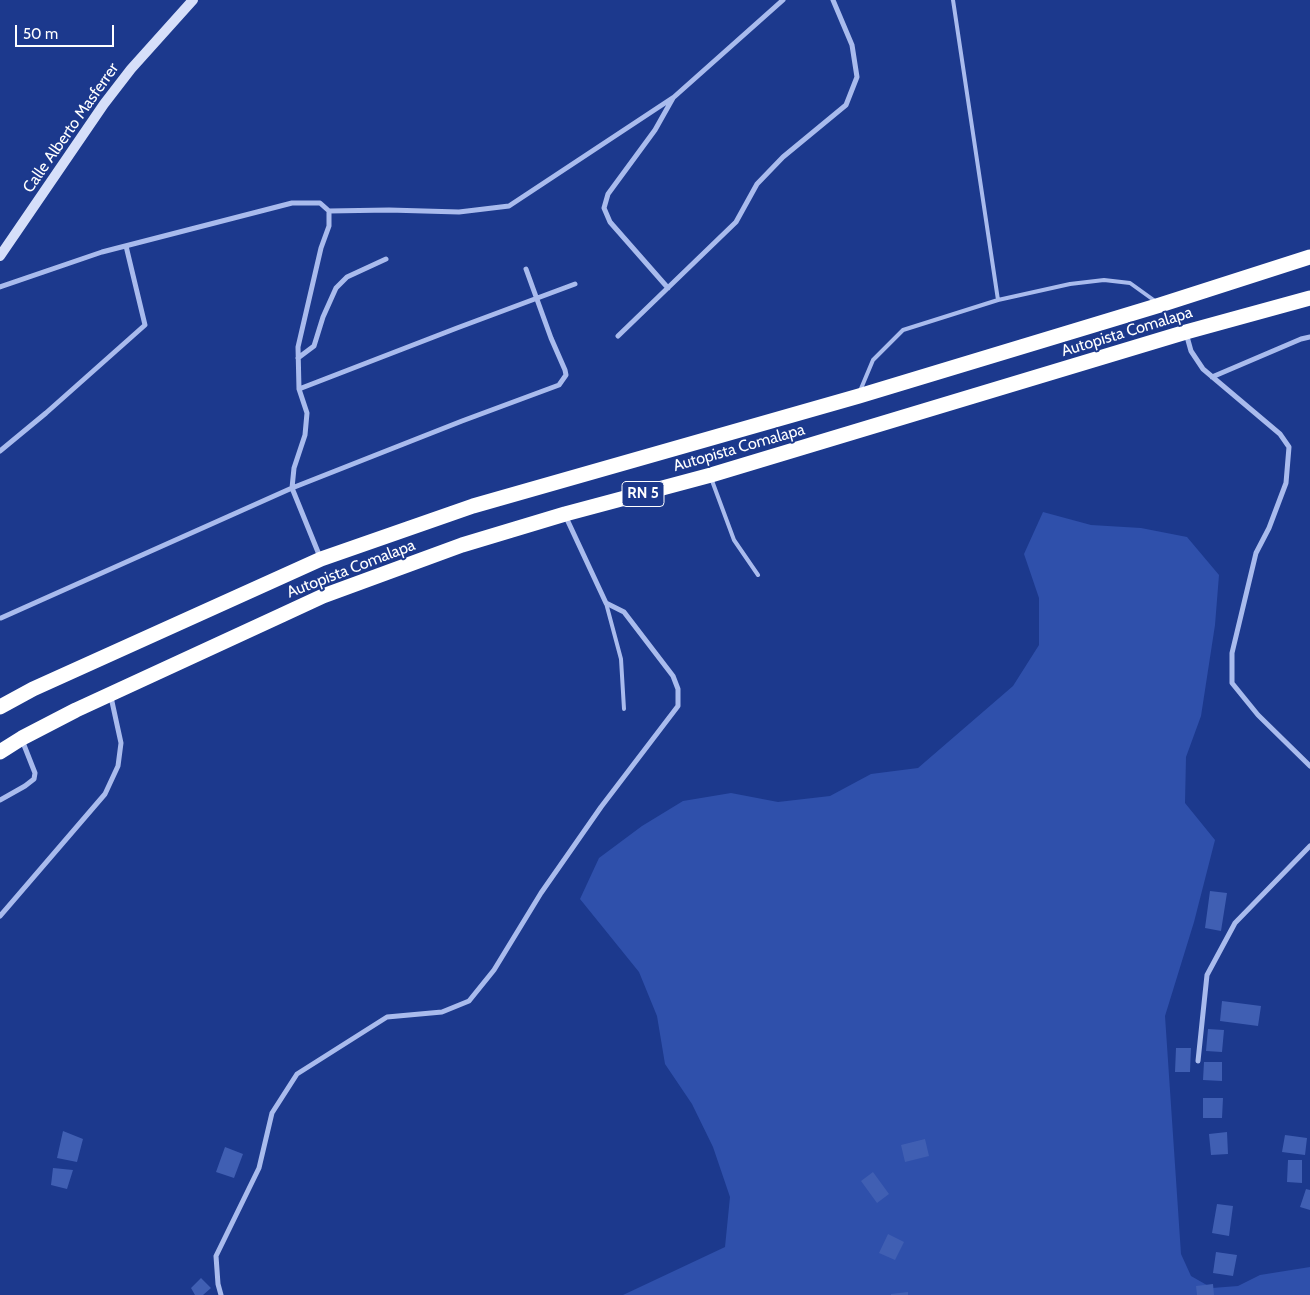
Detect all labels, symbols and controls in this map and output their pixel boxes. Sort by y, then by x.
scale bar [18,15,116,47]
text: 50 m [23,25,58,43]
street label: Calle Alberto Masferrer [19,59,123,197]
street label: Autopista Comalapa [1059,303,1195,361]
street label: Autopista Comalapa [671,420,807,476]
road number: RN 5 [622,482,664,506]
street label: Autopista Comalapa [284,536,418,602]

